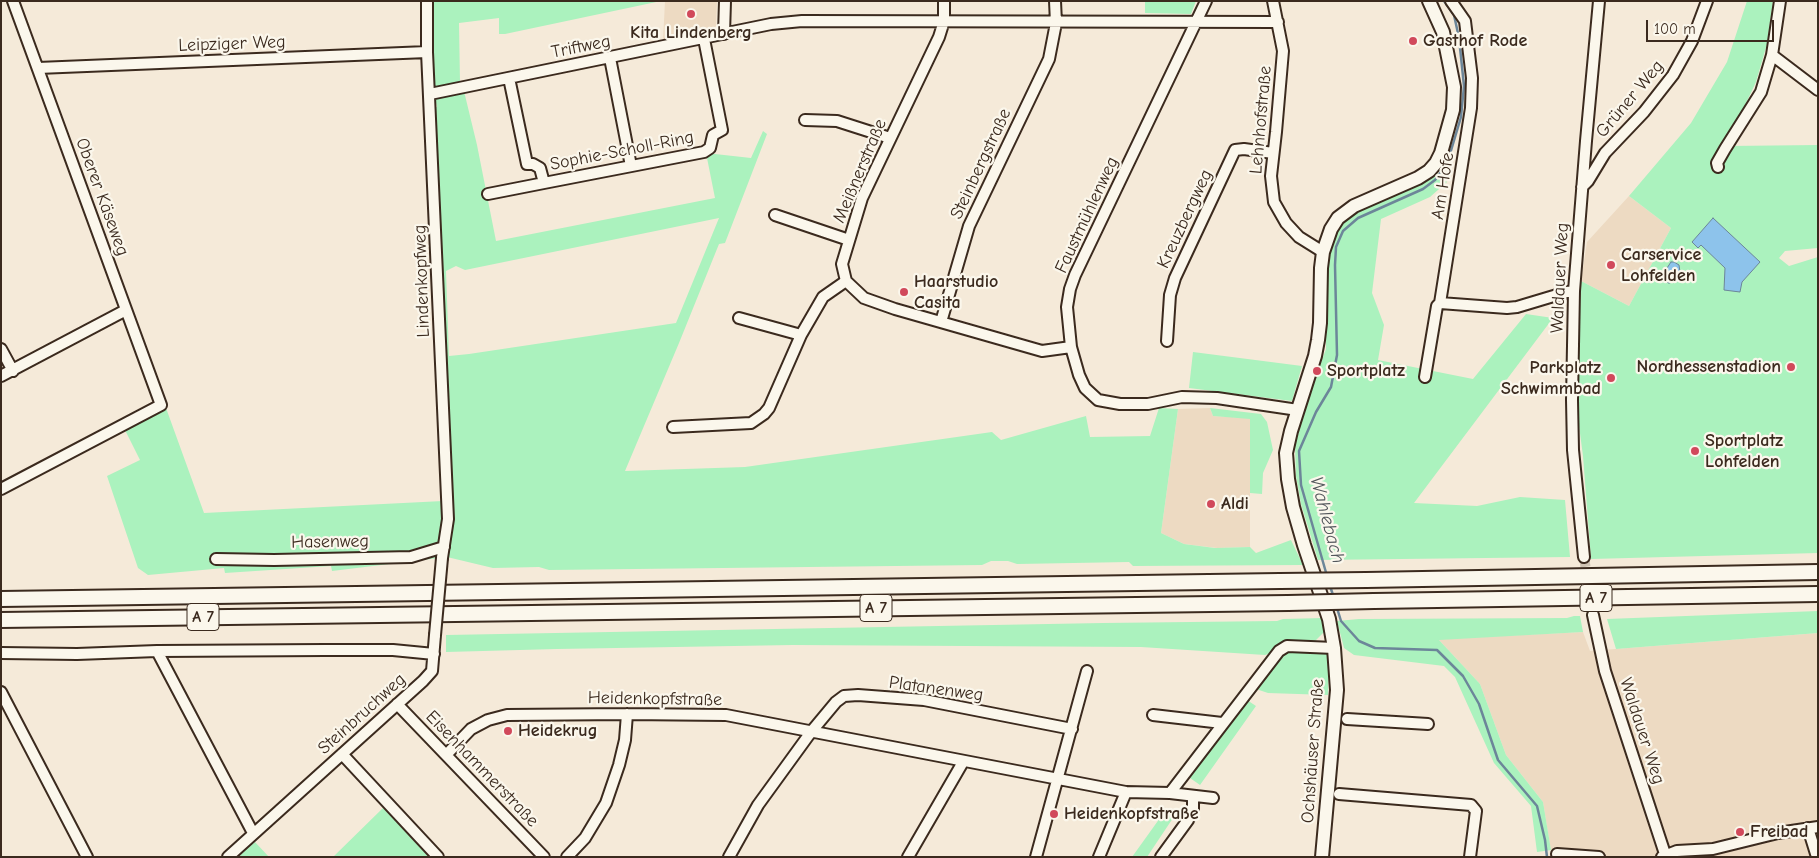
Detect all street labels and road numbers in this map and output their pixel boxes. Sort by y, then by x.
street label: Leipziger Weg [178,31,286,57]
street label: Triftweg [550,31,612,63]
street label: Grüner Weg [1591,56,1669,142]
street label: Lehnhofstraße [1246,65,1276,175]
street label: Steinbergstraße [946,105,1016,223]
street label: Meißnerstraße [828,116,892,226]
street label: Sophie-Scholl-Ring [548,126,696,176]
street label: Oberer Käseweg [71,135,133,259]
street label: Am Hofe [1427,151,1459,221]
street label: Faustmühlenweg [1051,153,1123,277]
street label: Kreuzbergweg [1153,166,1217,272]
street label: Waldauer Weg [1546,222,1574,334]
street label: Lindenkopfweg [409,224,435,338]
street label: Hasenweg [291,531,369,553]
road number: A 7 [1580,584,1612,612]
road number: A 7 [860,594,892,622]
road number: A 7 [187,604,219,630]
street label: Steinbruchweg [314,669,410,759]
street label: Platanenweg [887,672,985,706]
street label: Waldauer Weg [1615,675,1669,787]
street label: Ochshäuser Straße [1297,678,1329,824]
street label: Heidenkopfstraße [588,687,722,711]
street label: Eisenhammerstraße [421,706,543,832]

